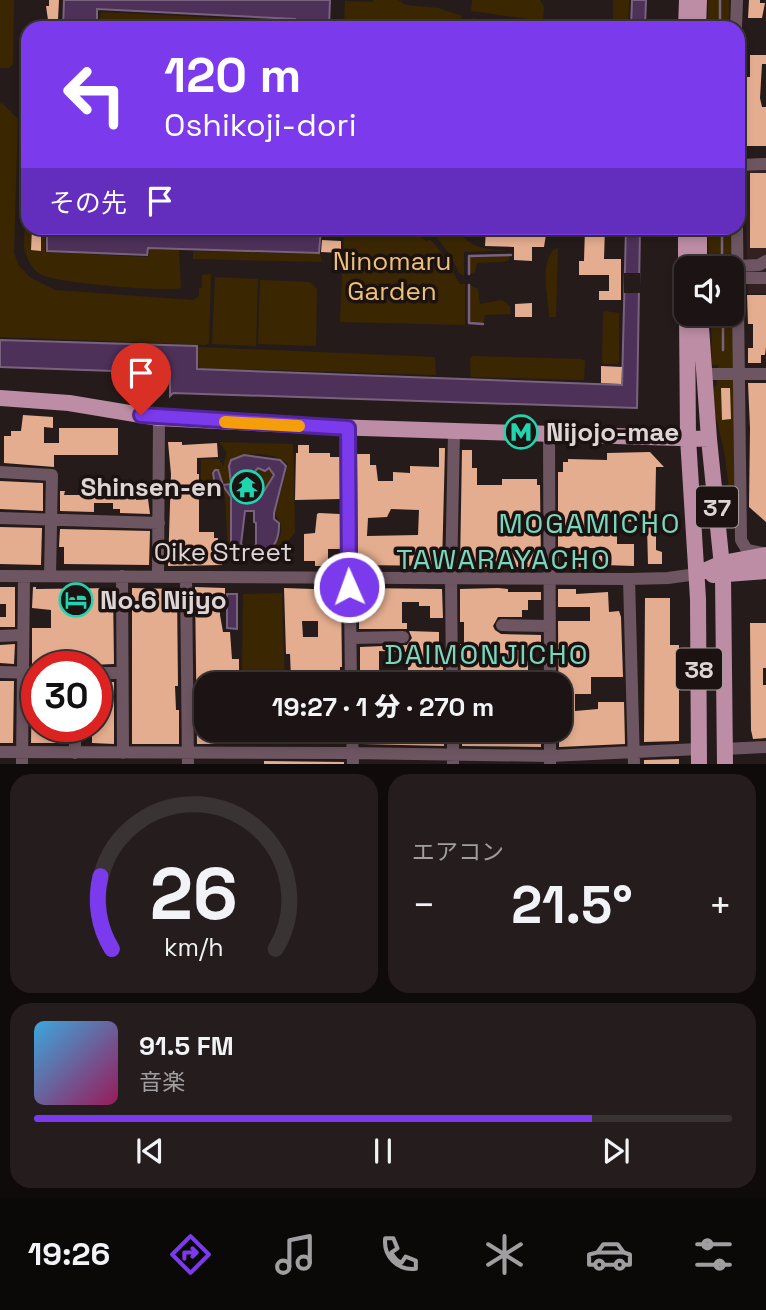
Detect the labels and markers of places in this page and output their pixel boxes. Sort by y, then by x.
pin [111,343,171,415]
metro station icon: Nijojo-mae [502,413,540,451]
place label: Nijojo-mae [546,415,679,449]
temple icon: Shinsen-en [228,468,266,506]
place label: Shinsen-en [80,470,222,504]
hotel icon: No.6 Nijyo [57,581,95,619]
place label: No.6 Nijyo [100,583,227,617]

